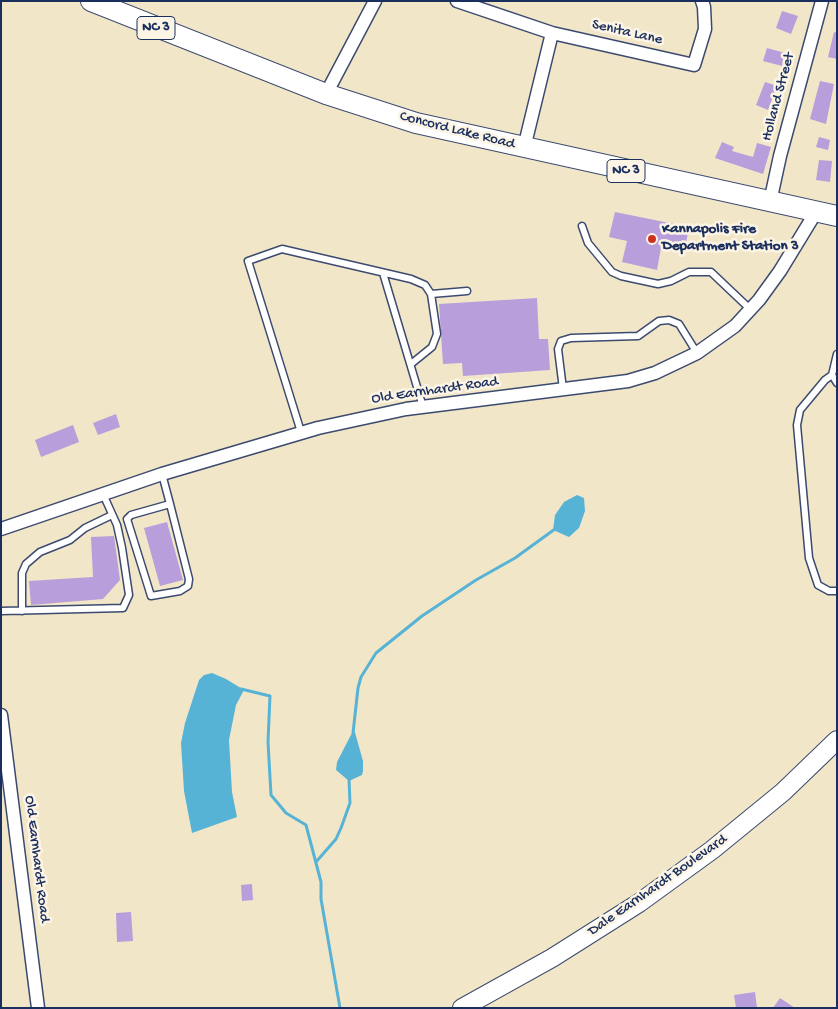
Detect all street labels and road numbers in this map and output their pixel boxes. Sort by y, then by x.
road number: NC 3 [137,16,175,40]
street label: Senita Lane [590,16,664,50]
street label: Holland Street [759,51,799,143]
street label: Concord Lake Road [398,108,516,154]
road number: NC 3 [607,160,645,182]
street label: Old Earnhardt Road [371,373,499,409]
street label: Old Earnhardt Road [19,795,53,923]
street label: Dale Earnhardt Boulevard [585,831,731,941]

